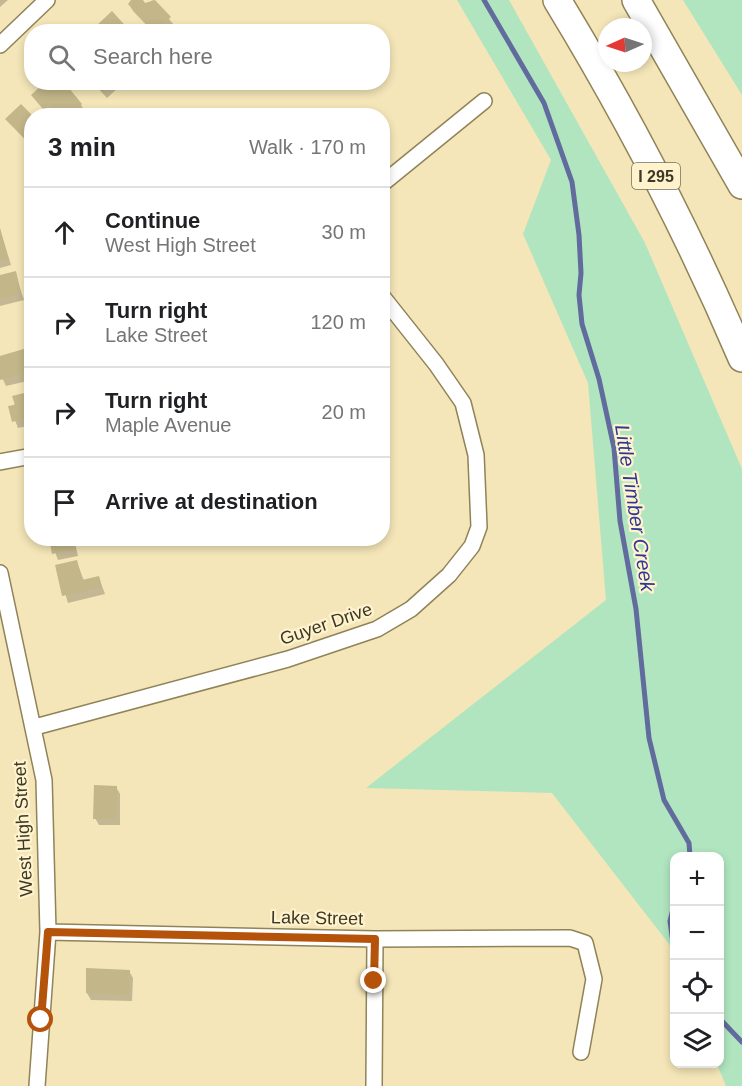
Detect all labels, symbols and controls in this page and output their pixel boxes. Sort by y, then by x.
north arrow [598,18,652,72]
search box [24,24,390,90]
icon: search [45,41,78,74]
text: Search here [93,44,213,69]
text: 3 min [48,132,116,162]
text: Walk · 170 m [249,136,366,158]
road number: I 295 [632,163,680,189]
text: Continue [105,208,200,233]
icon: ahead [48,216,81,249]
text: 30 m [322,221,366,243]
text: West High Street [105,234,256,256]
text: Turn right [105,298,207,323]
icon: right [48,306,81,339]
text: 120 m [310,311,366,333]
text: Lake Street [105,324,207,346]
text: Turn right [105,388,207,413]
icon: right [48,396,81,429]
text: 20 m [322,401,366,423]
text: Maple Avenue [105,414,231,436]
water label: Little Timber Creek [611,423,659,594]
icon: arrive [48,486,81,519]
text: Arrive at destination [105,489,318,514]
street label: Guyer Drive [277,599,375,649]
street label: West High Street [9,761,37,897]
map controls [670,852,724,1068]
button: + [670,852,724,906]
button: − [670,906,724,960]
street label: Lake Street [271,907,363,929]
button: locate [670,960,724,1014]
route end [360,967,386,993]
route start [27,1006,53,1032]
button: layers [670,1014,724,1068]

